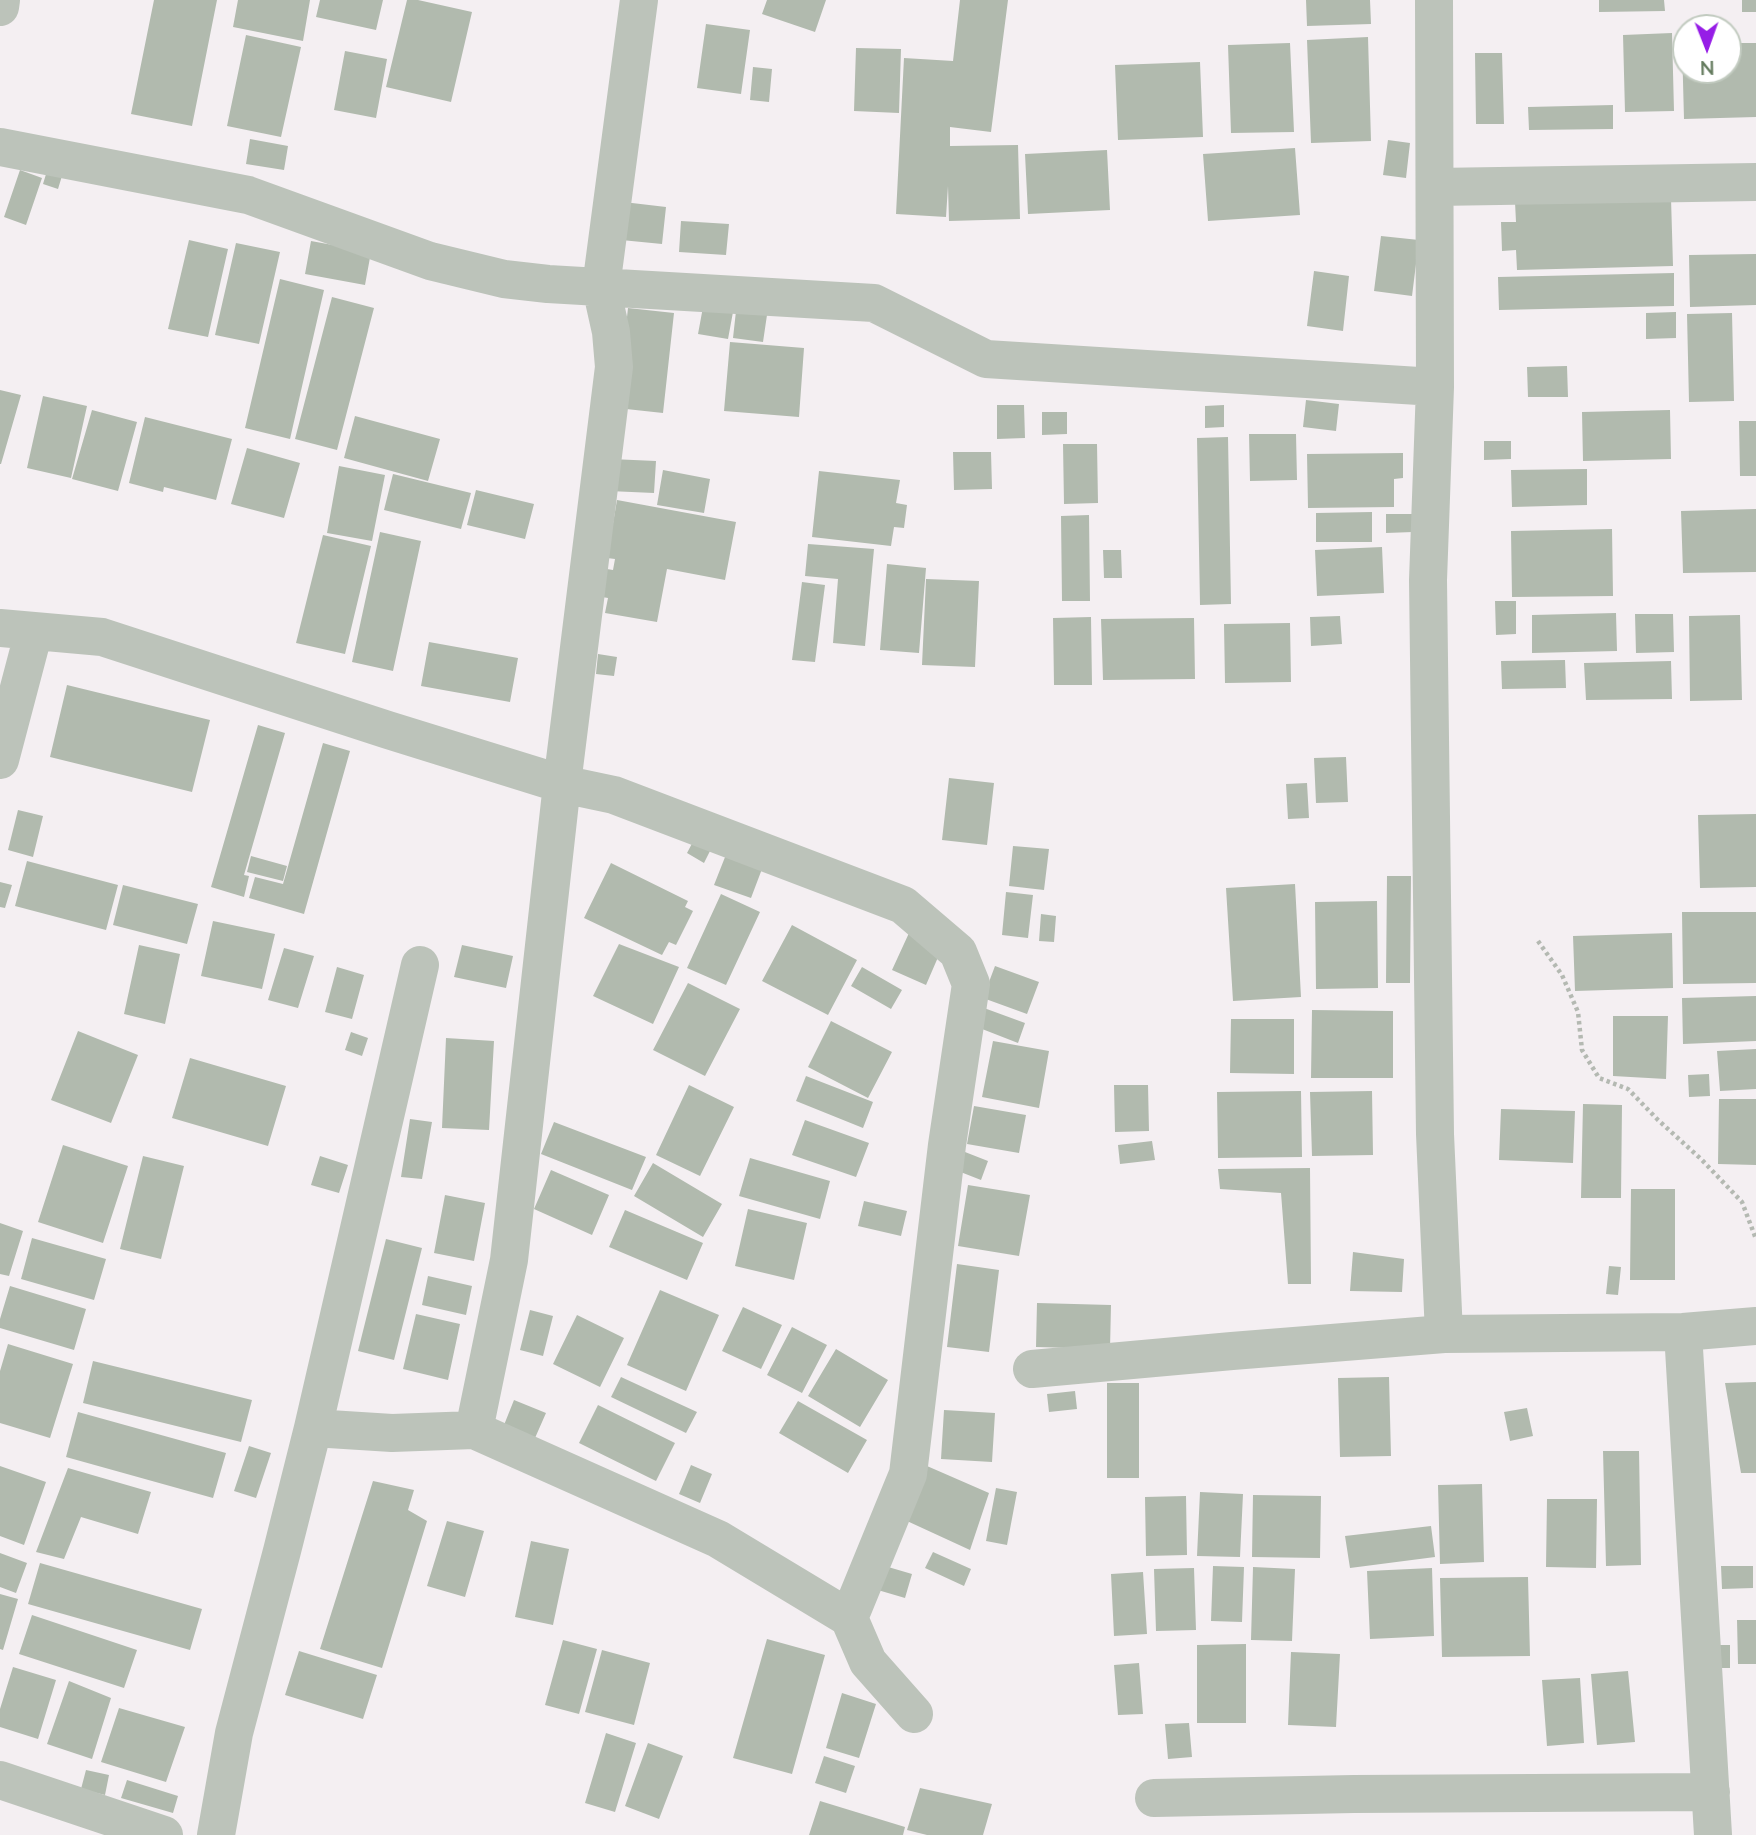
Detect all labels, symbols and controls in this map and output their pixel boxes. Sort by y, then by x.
north arrow [1672,14,1742,84]
text: N [1700,57,1715,80]

